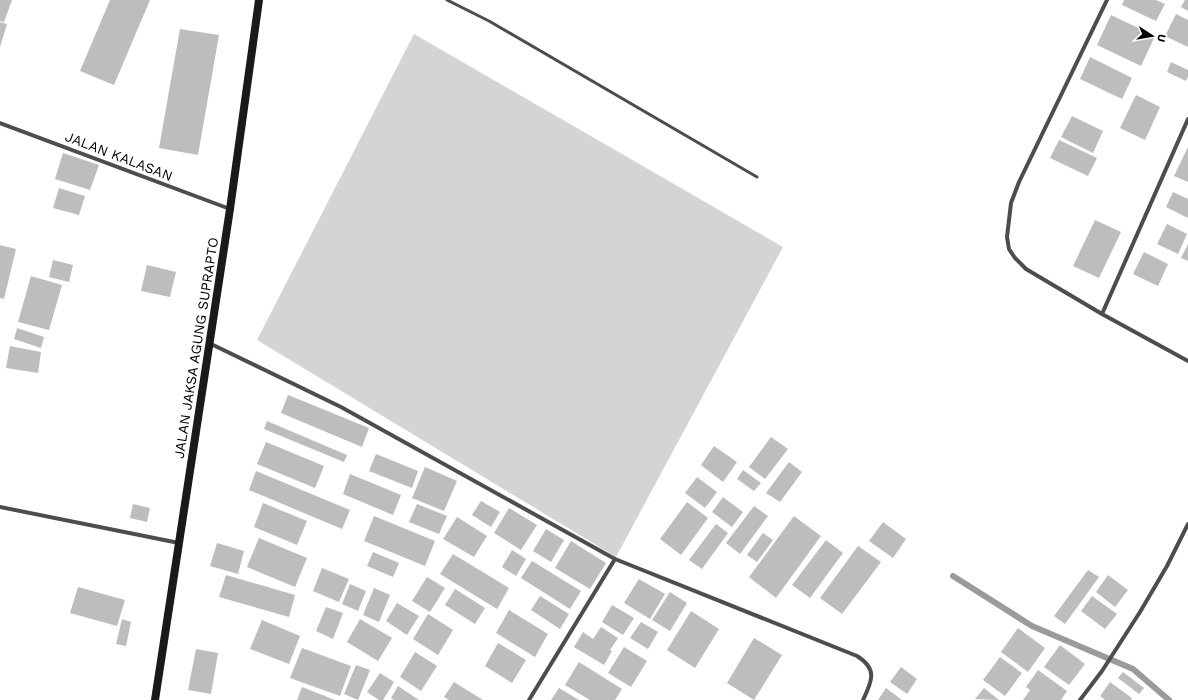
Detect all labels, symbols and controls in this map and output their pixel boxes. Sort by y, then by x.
north arrow [1132,16,1172,56]
text: U [1154,33,1168,43]
street label: JALAN KALASAN [63,128,175,184]
street label: JALAN JAKSA AGUNG SUPRAPTO [171,236,221,460]

